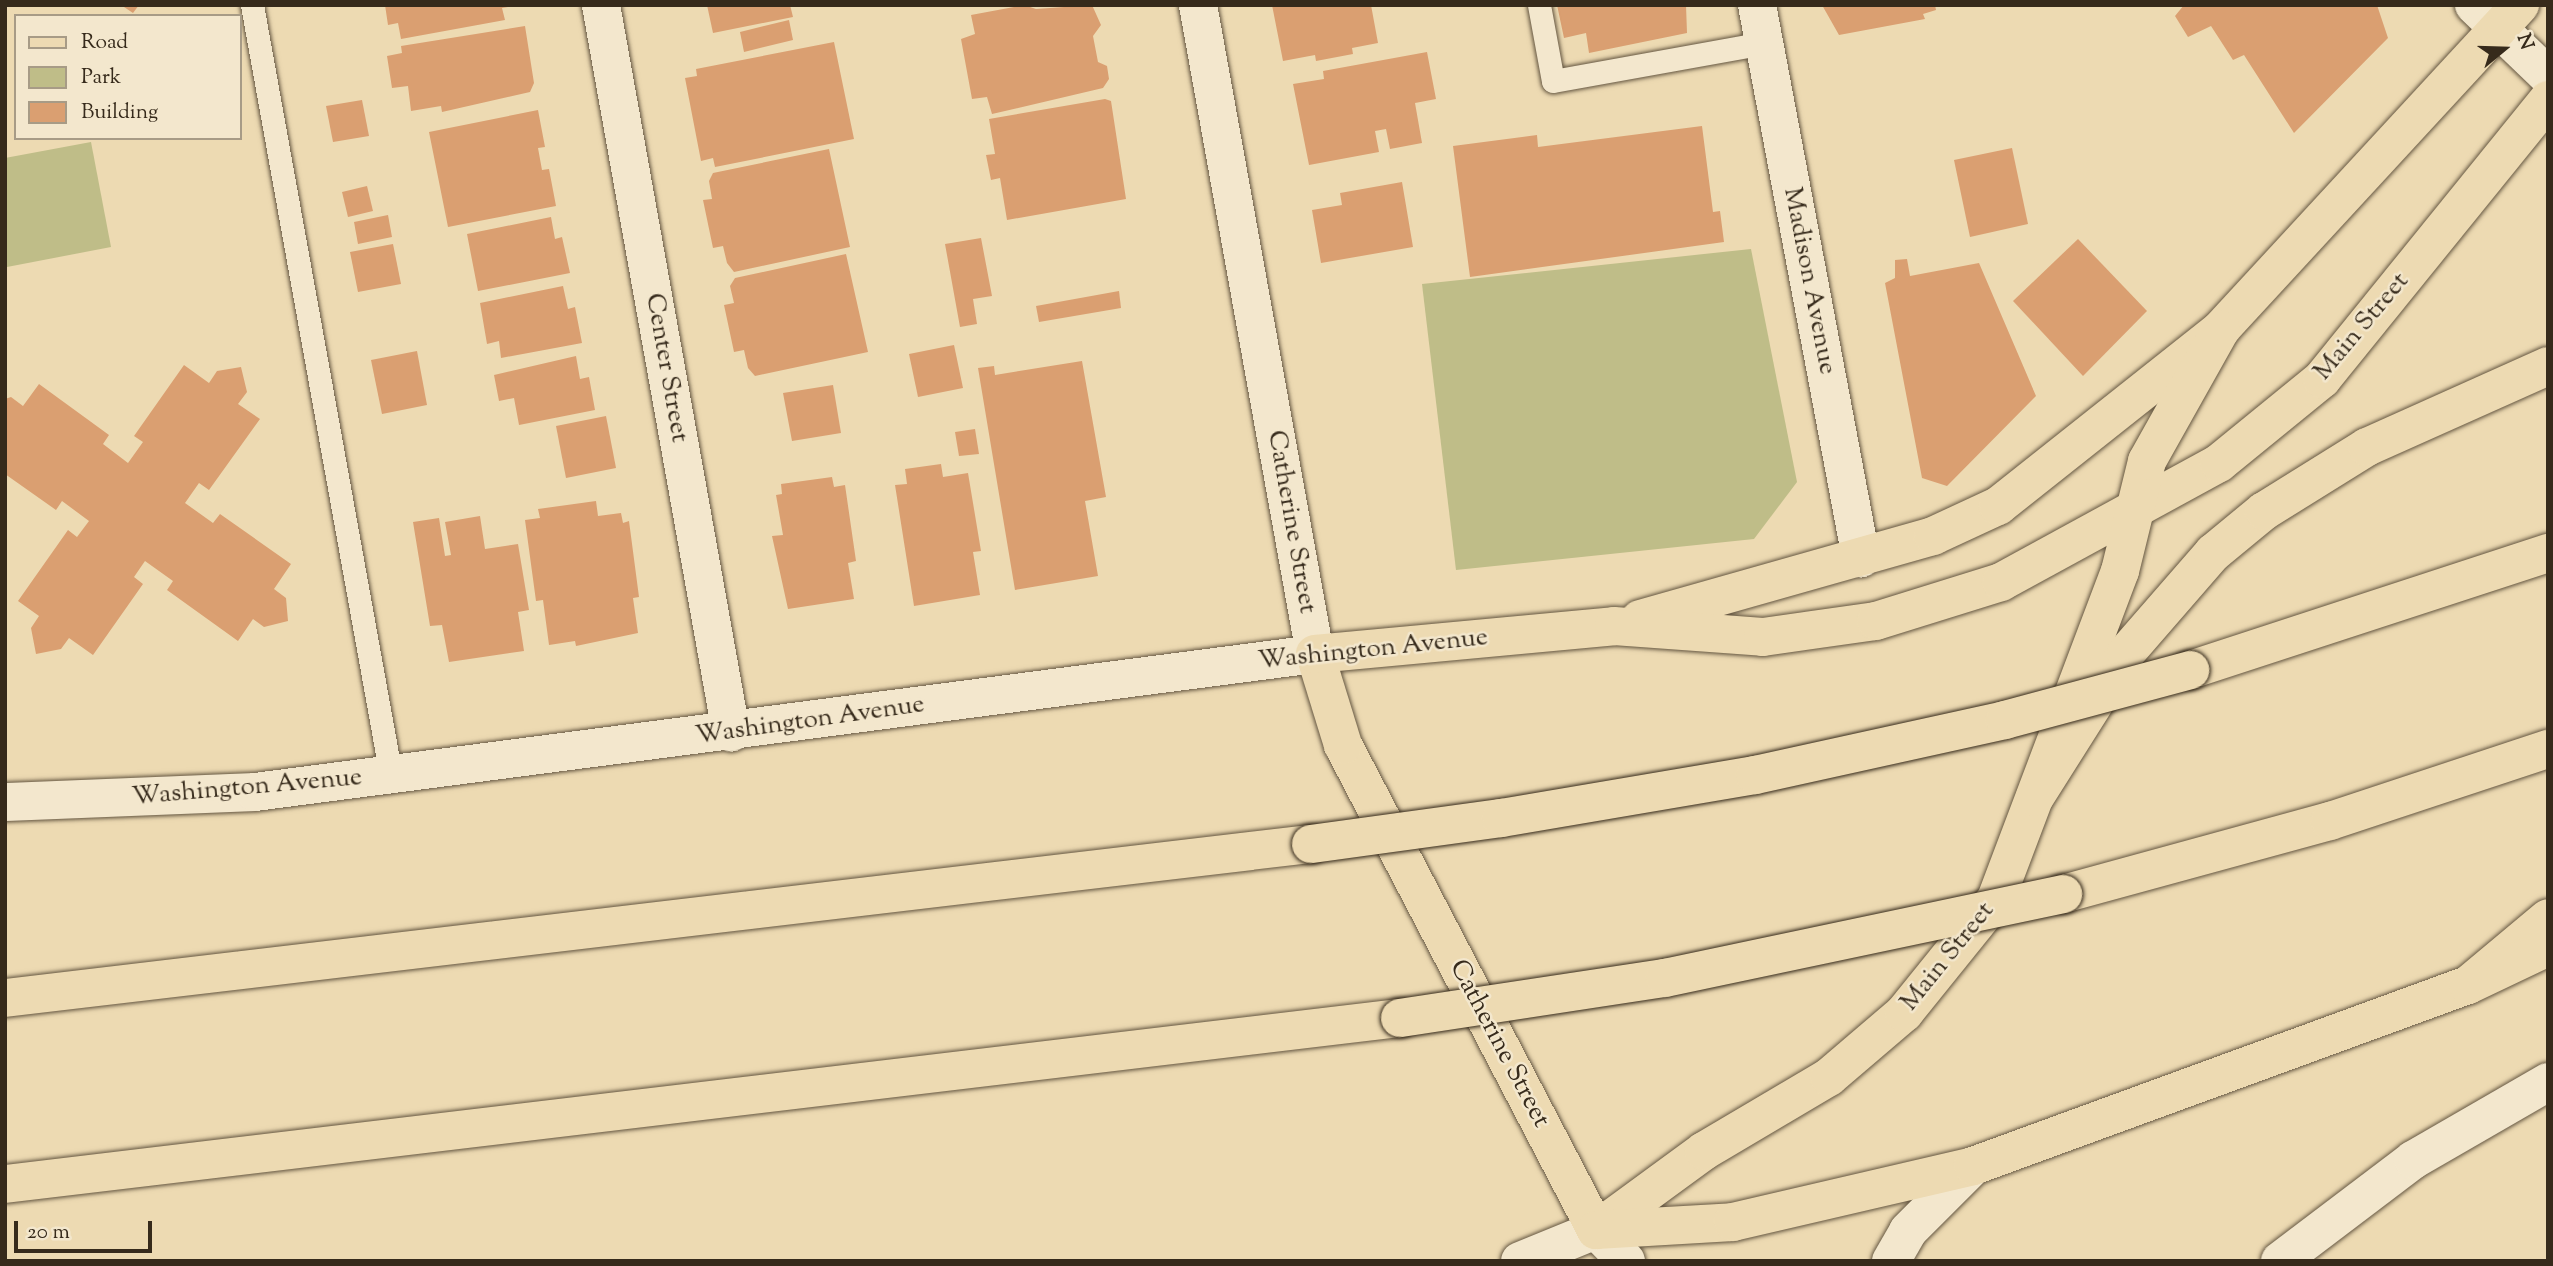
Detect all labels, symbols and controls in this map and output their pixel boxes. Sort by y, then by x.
legend [14,14,242,140]
north arrow [2469,14,2539,84]
text: Road [81,28,128,58]
text: N [2509,30,2540,54]
text: Park [81,63,121,93]
text: Building [81,98,158,128]
street label: Madison Avenue [1776,185,1842,377]
street label: Main Street [2308,267,2416,387]
street label: Center Street [638,291,694,445]
street label: Catherine Street [1260,428,1322,616]
street label: Washington Avenue [1257,622,1489,678]
street label: Washington Avenue [694,689,926,753]
street label: Washington Avenue [131,762,363,814]
street label: Main Street [1895,896,2001,1018]
street label: Catherine Street [1442,955,1556,1133]
scale bar [18,1206,156,1250]
text: 20 m [27,1218,70,1248]

